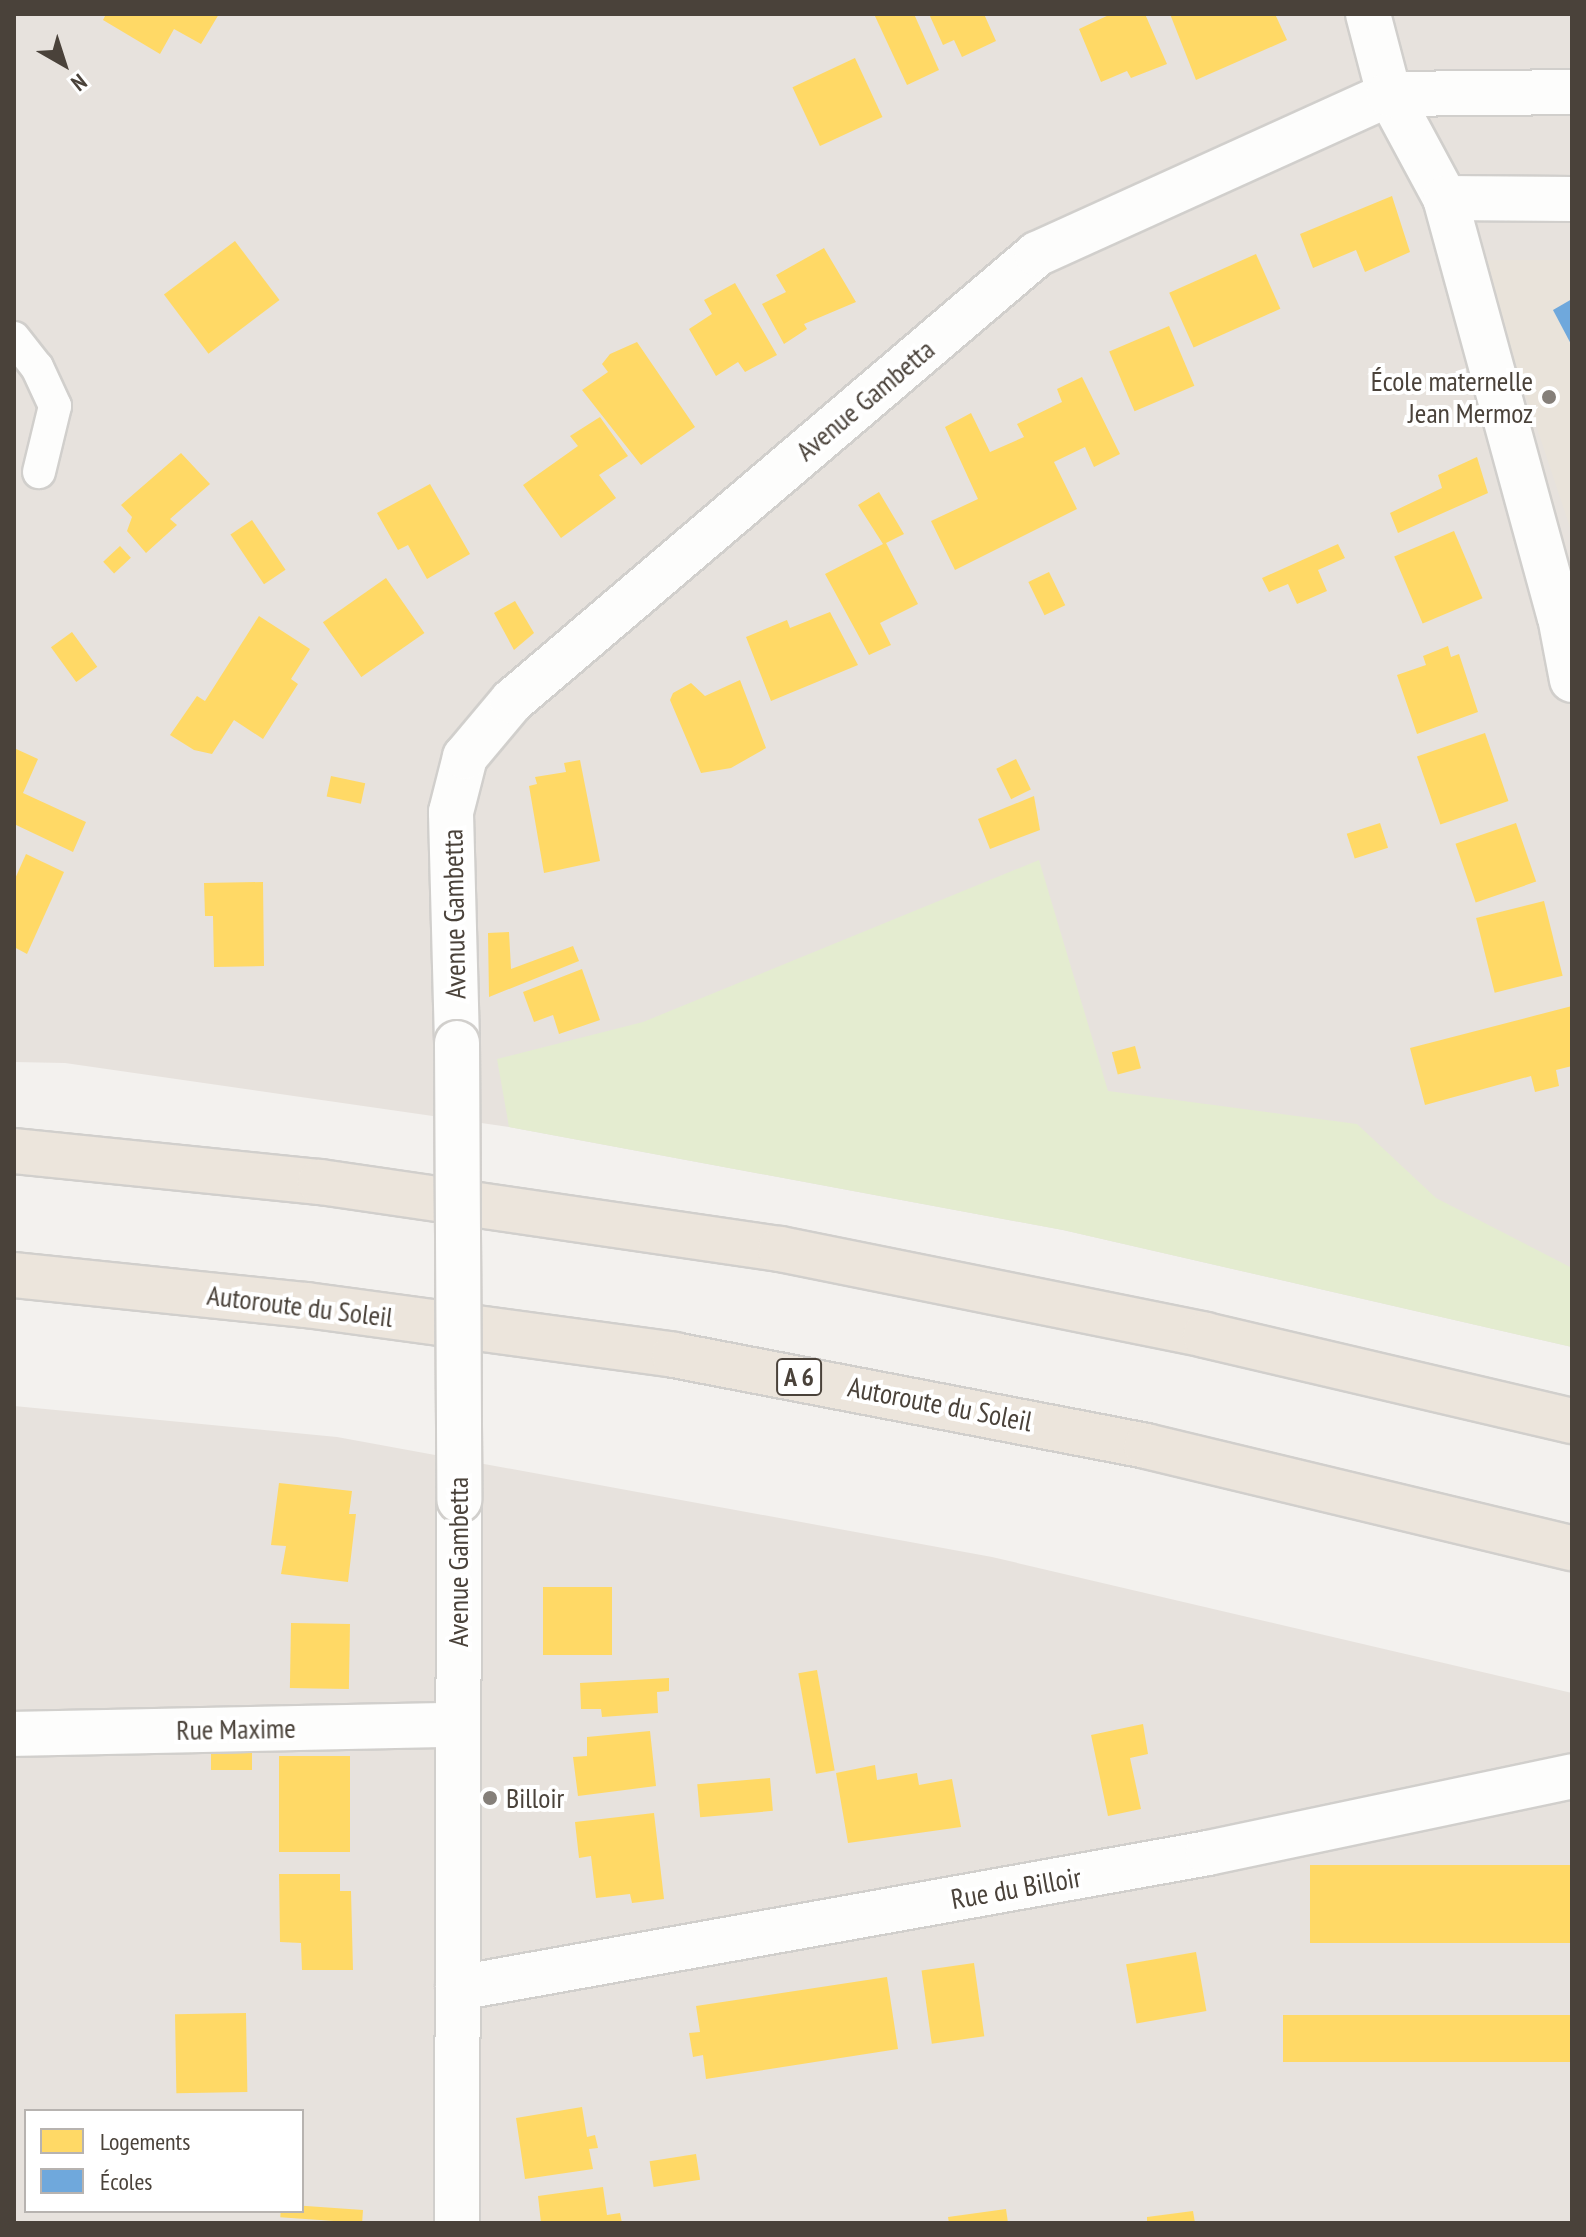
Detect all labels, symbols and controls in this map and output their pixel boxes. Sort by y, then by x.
north arrow [24,24,104,104]
text: N [66,68,93,97]
street label: Avenue Gambetta [789,332,941,468]
place label: École maternelle Jean Mermoz [1371,364,1533,430]
marker: École maternelle Jean Mermoz [1540,388,1558,406]
street label: Avenue Gambetta [436,829,472,999]
street label: Autoroute du Soleil [205,1278,395,1334]
road number: A 6 [775,1355,823,1399]
street label: Autoroute du Soleil [845,1370,1035,1438]
street label: Avenue Gambetta [441,1477,475,1647]
street label: Rue Maxime [176,1711,296,1747]
place label: Billoir [506,1781,564,1815]
marker: Billoir [481,1789,499,1807]
street label: Rue du Billoir [948,1860,1084,1916]
legend [24,2109,304,2213]
text: Logements [100,2126,190,2157]
text: Écoles [100,2166,152,2197]

